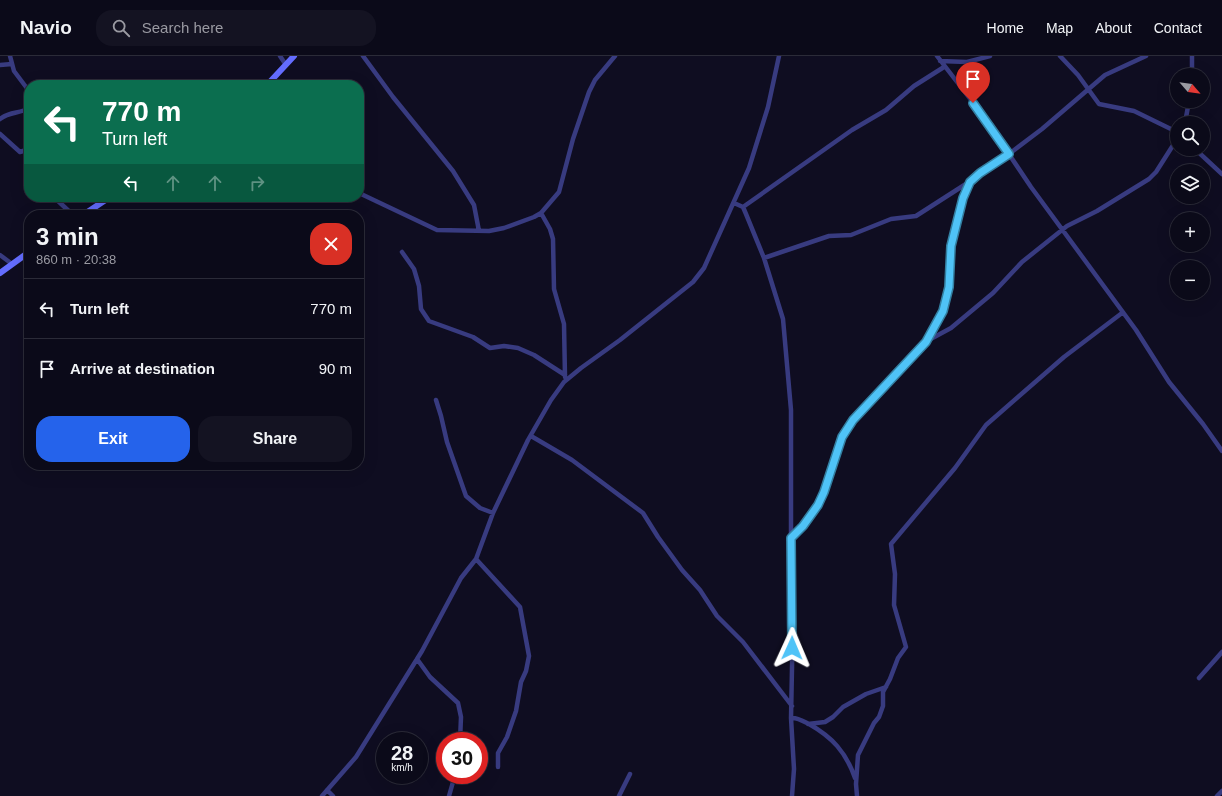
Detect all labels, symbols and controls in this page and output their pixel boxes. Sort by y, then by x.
search box [96,10,376,46]
text: Navio [20,17,72,38]
icon: search [110,17,132,39]
text: Search here [142,19,223,36]
text: Home [987,20,1024,36]
text: Map [1046,20,1073,36]
text: About [1095,20,1132,36]
text: Contact [1154,20,1202,36]
pin [956,62,990,103]
icon: arrive [962,68,984,90]
north arrow [1170,68,1210,108]
map controls [1170,68,1210,300]
icon: left [36,96,88,148]
text: 770 m [102,96,181,127]
button: search [1170,116,1210,156]
text: Turn left [102,129,167,149]
button: layers [1170,164,1210,204]
icon: left [120,172,142,194]
icon: ahead [162,172,184,194]
icon: ahead [204,172,226,194]
icon: right [246,172,268,194]
button: + [1170,212,1210,252]
text: 3 min [36,223,99,250]
button: close [310,223,352,265]
text: 860 m · 20:38 [36,252,116,267]
button: − [1170,260,1210,300]
icon: left [36,298,58,320]
text: Turn left [70,300,129,317]
text: 770 m [310,300,352,317]
icon: arrive [36,358,58,380]
text: Arrive at destination [70,360,215,377]
text: 90 m [319,360,352,377]
button: Exit [36,416,190,462]
button: Share [198,416,352,462]
position arrow [771,627,813,669]
speed limit sign: 30 [436,732,488,784]
text: 28 [391,742,413,764]
text: km/h [391,762,413,773]

